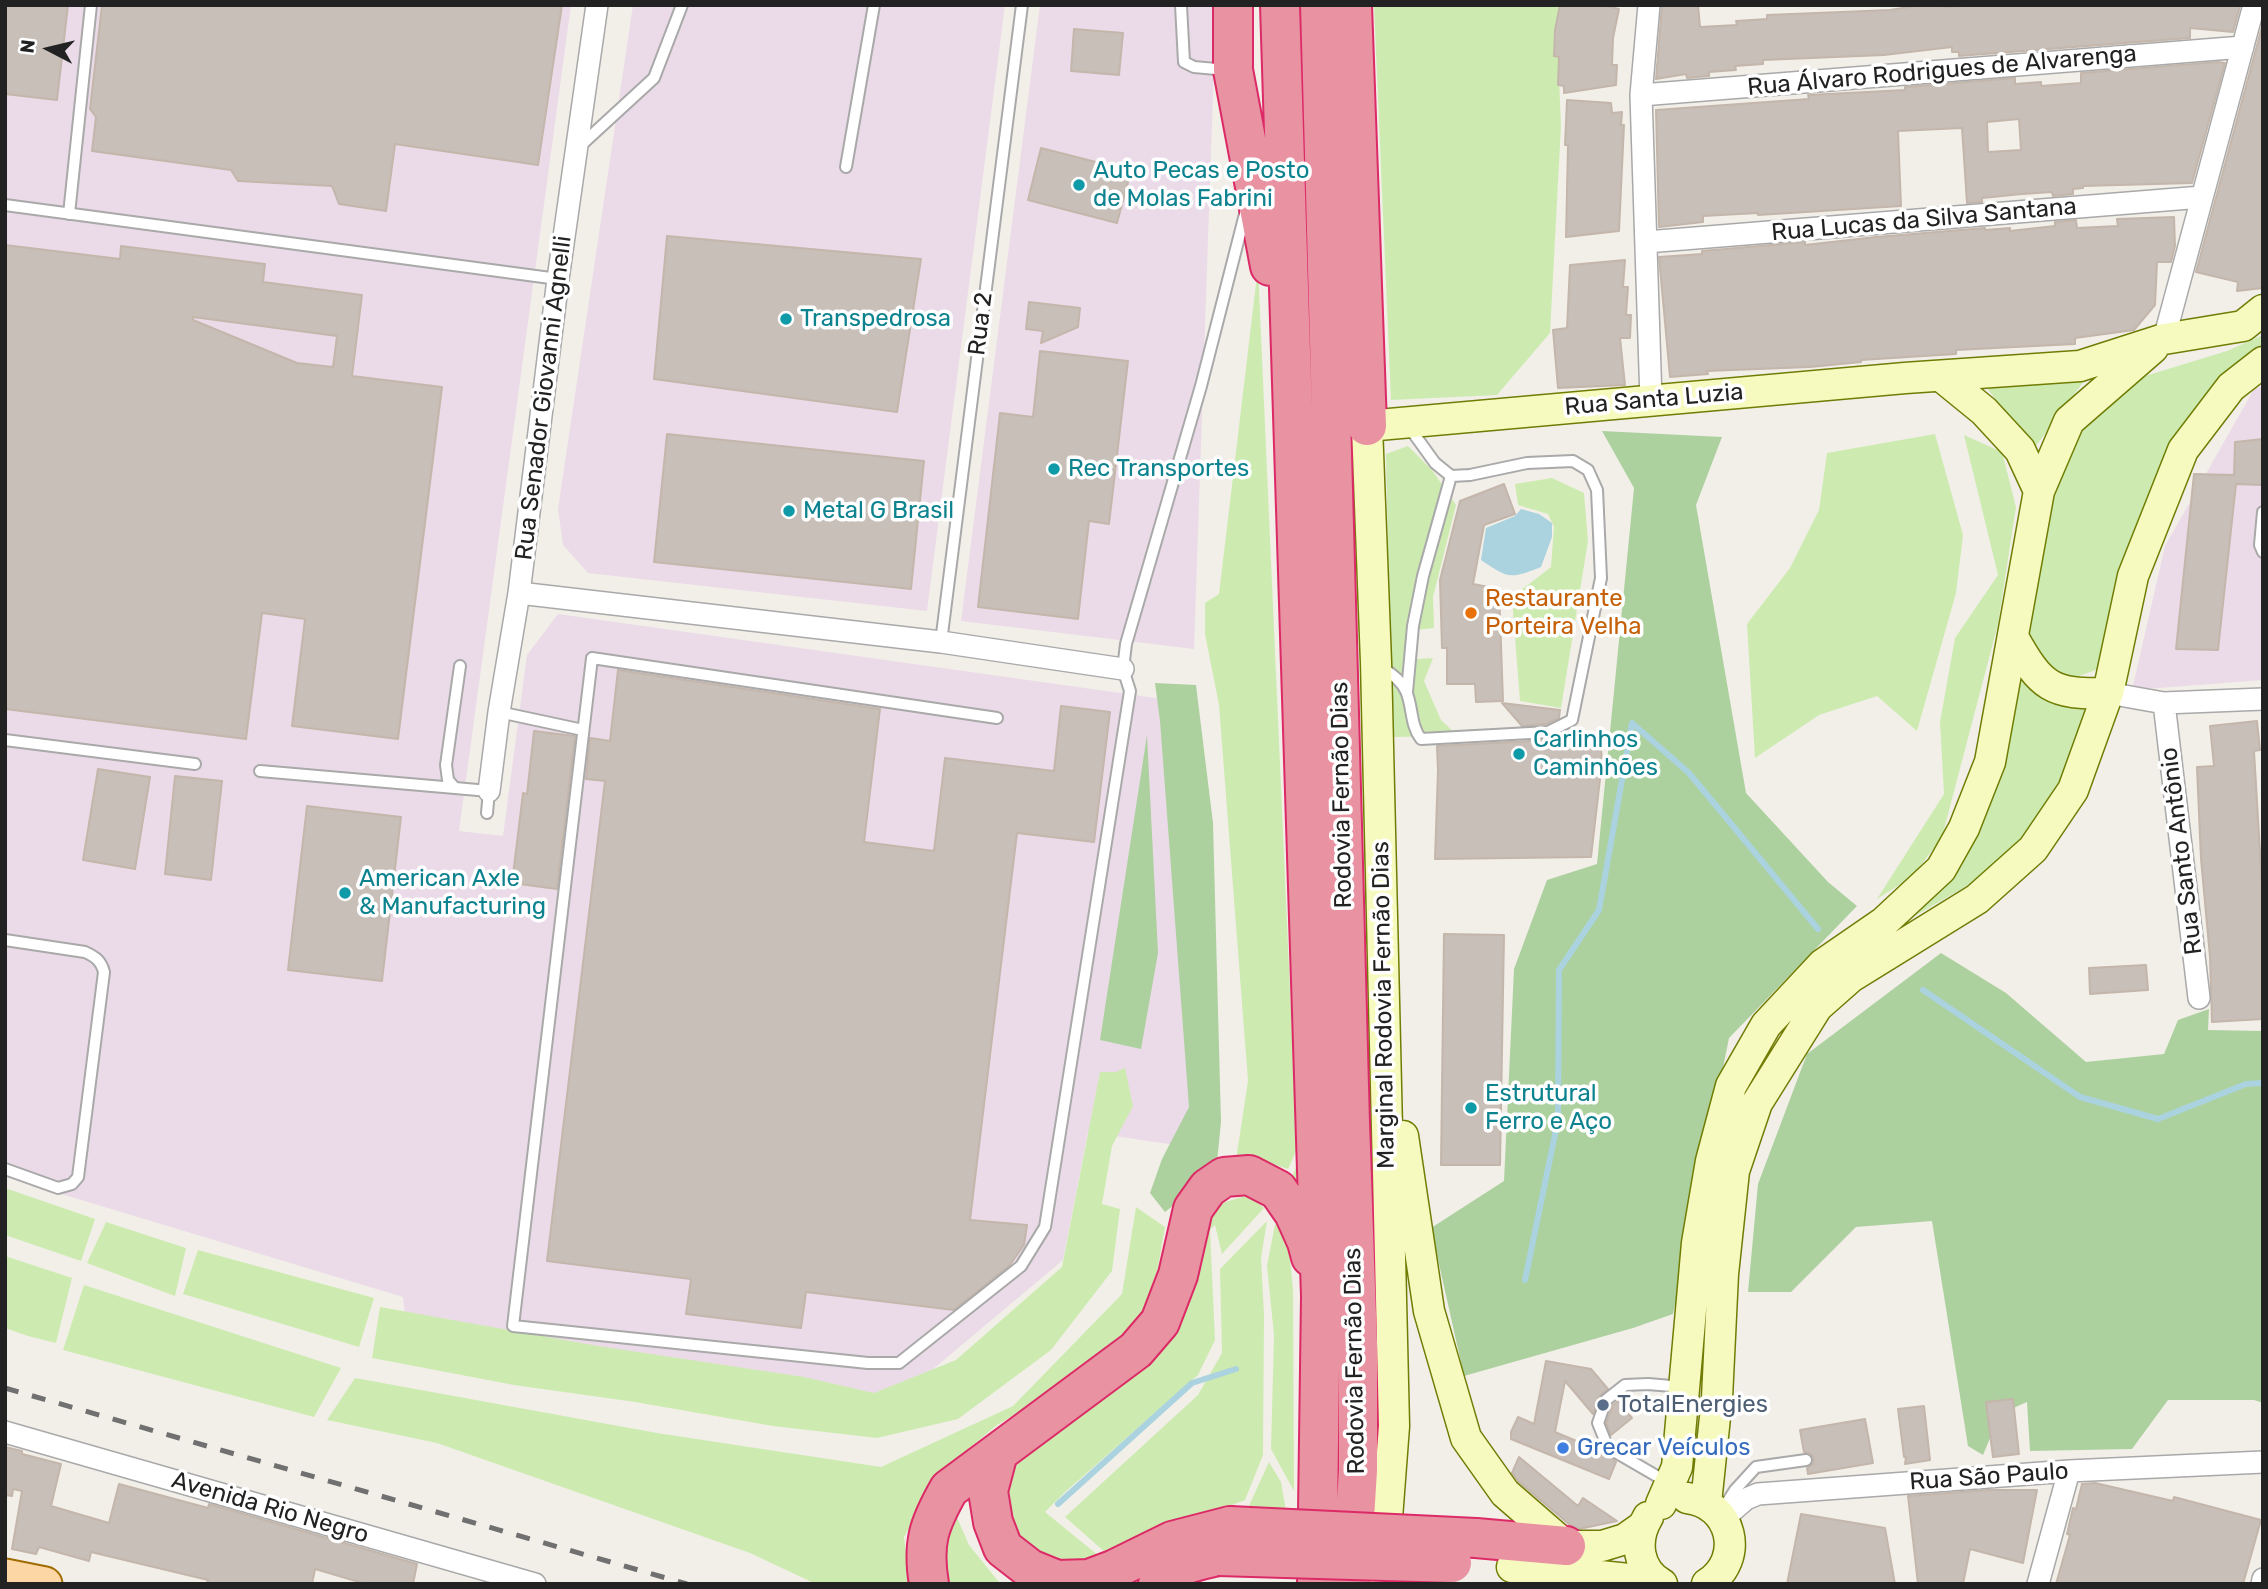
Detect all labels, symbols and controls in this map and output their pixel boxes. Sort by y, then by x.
north arrow [14,14,84,84]
text: N [15,38,40,55]
street label: Rua Álvaro Rodrigues de Alvarenga [1746,40,2138,102]
place label: Auto Pecas e Posto de Molas Fabrini [1093,157,1309,213]
marker: Auto Pecas e Posto de Molas Fabrini [1071,177,1087,193]
street label: Rua Lucas da Silva Santana [1770,192,2078,248]
street label: Rua Senador Giovanni Agnelli [510,234,578,562]
street label: Rua 2 [963,291,999,357]
place label: Transpedrosa [800,305,951,333]
marker: Transpedrosa [778,311,794,327]
street label: Rua Santa Luzia [1563,378,1745,422]
place label: Rec Transportes [1068,455,1249,483]
marker: Rec Transportes [1046,461,1062,477]
place label: Metal G Brasil [803,497,954,525]
marker: Metal G Brasil [781,503,797,519]
place label: Restaurante Porteira Velha [1485,585,1641,641]
marker: Restaurante Porteira Velha [1463,605,1479,621]
street label: Rodovia Fernão Dias [1326,681,1358,909]
place label: Carlinhos Caminhões [1533,726,1658,782]
marker: Carlinhos Caminhões [1511,746,1527,762]
street label: Rua Santo Antônio [2155,746,2209,956]
street label: Marginal Rodovia Fernão Dias [1367,841,1401,1169]
place label: American Axle & Manufacturing [359,865,546,921]
marker: American Axle & Manufacturing [337,885,353,901]
place label: Estrutural Ferro e Aço [1485,1080,1612,1136]
marker: Estrutural Ferro e Aço [1463,1100,1479,1116]
street label: Rodovia Fernão Dias [1339,1247,1371,1475]
place label: TotalEnergies [1617,1391,1768,1419]
marker: TotalEnergies [1595,1397,1611,1413]
place label: Grecar Veículos [1577,1434,1750,1462]
marker: Grecar Veículos [1555,1440,1571,1456]
street label: Rua São Paulo [1908,1457,2070,1497]
street label: Avenida Rio Negro [168,1466,372,1550]

